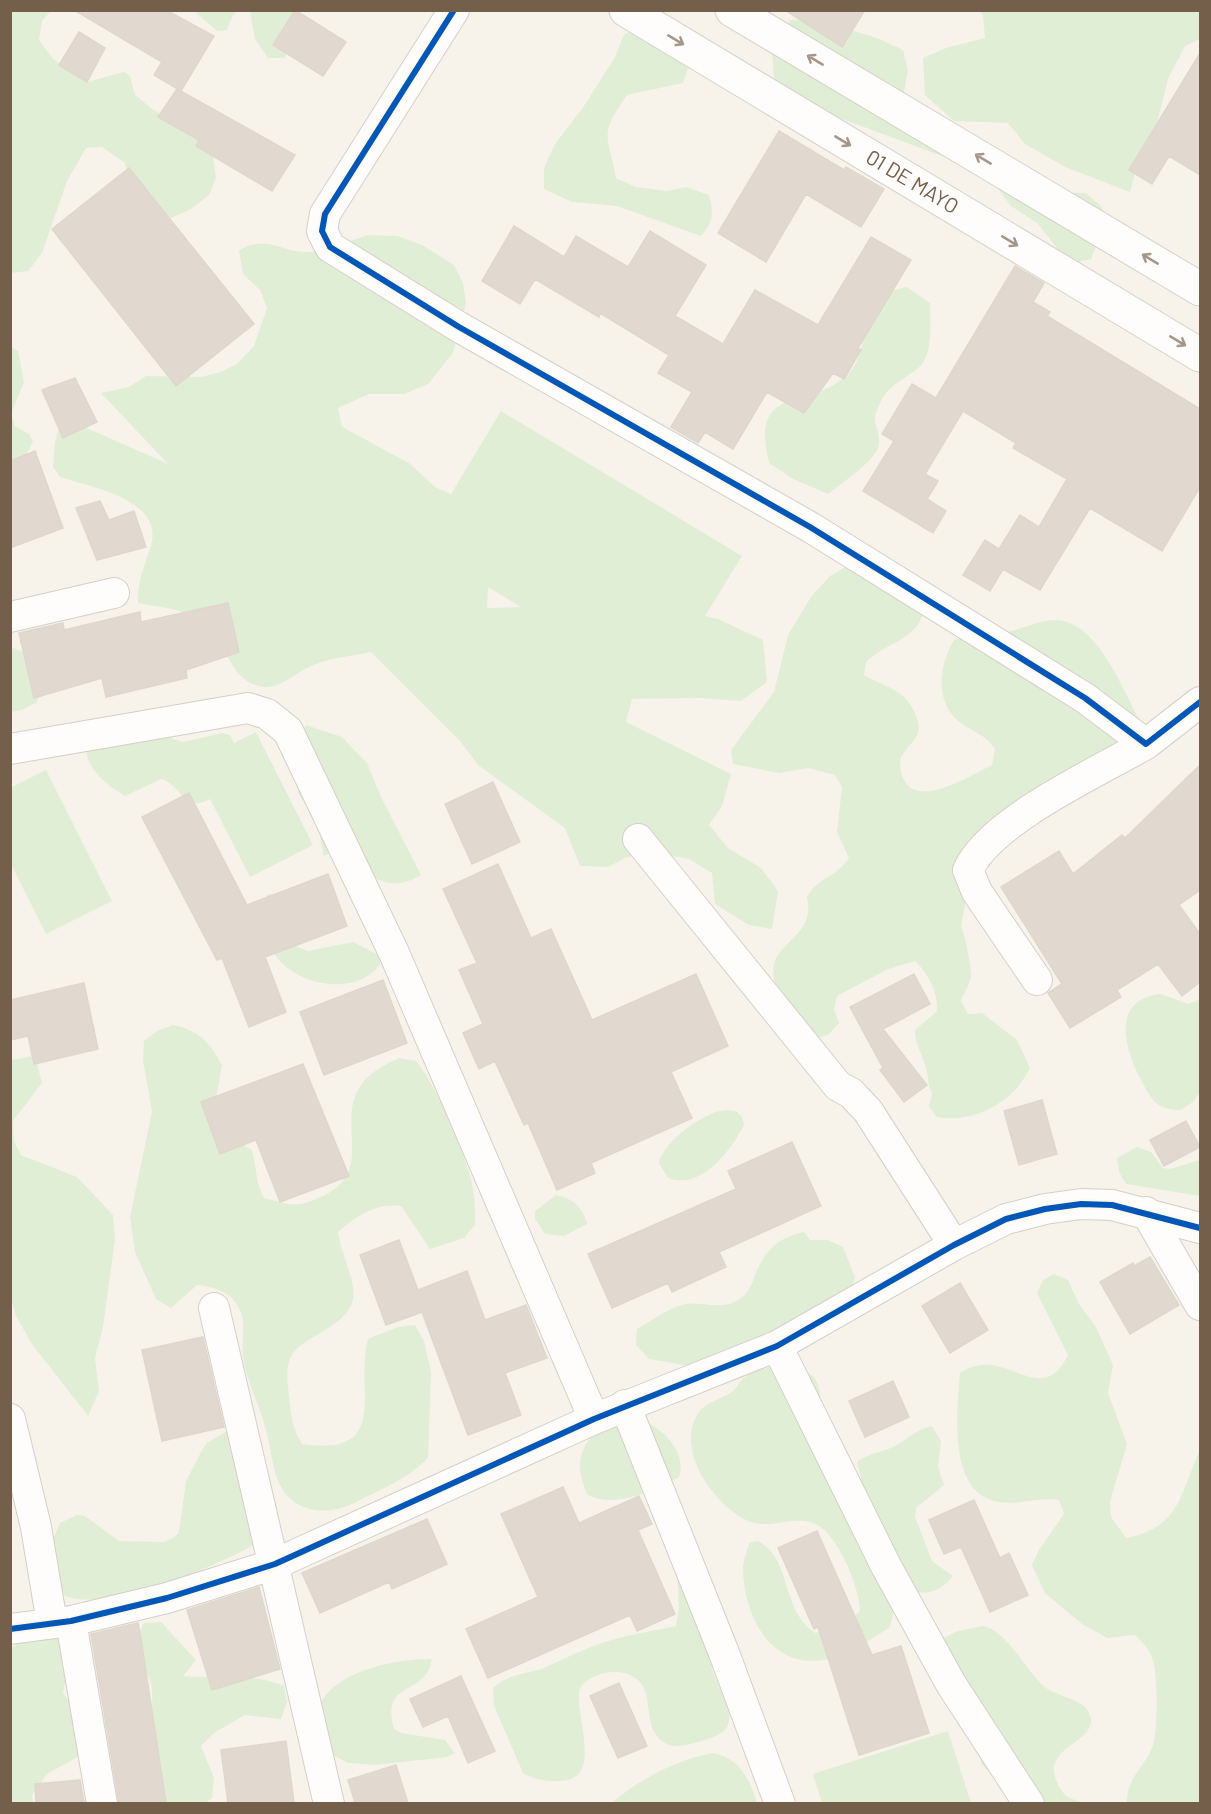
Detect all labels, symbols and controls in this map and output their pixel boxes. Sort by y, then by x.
one-way arrow [667,35,684,47]
one-way arrow [807,53,824,65]
one-way arrow [834,135,851,147]
street label: 01 DE MAYO [862,143,964,218]
one-way arrow [975,153,992,165]
one-way arrow [1001,235,1018,247]
one-way arrow [1142,252,1159,264]
one-way arrow [1169,336,1186,348]

